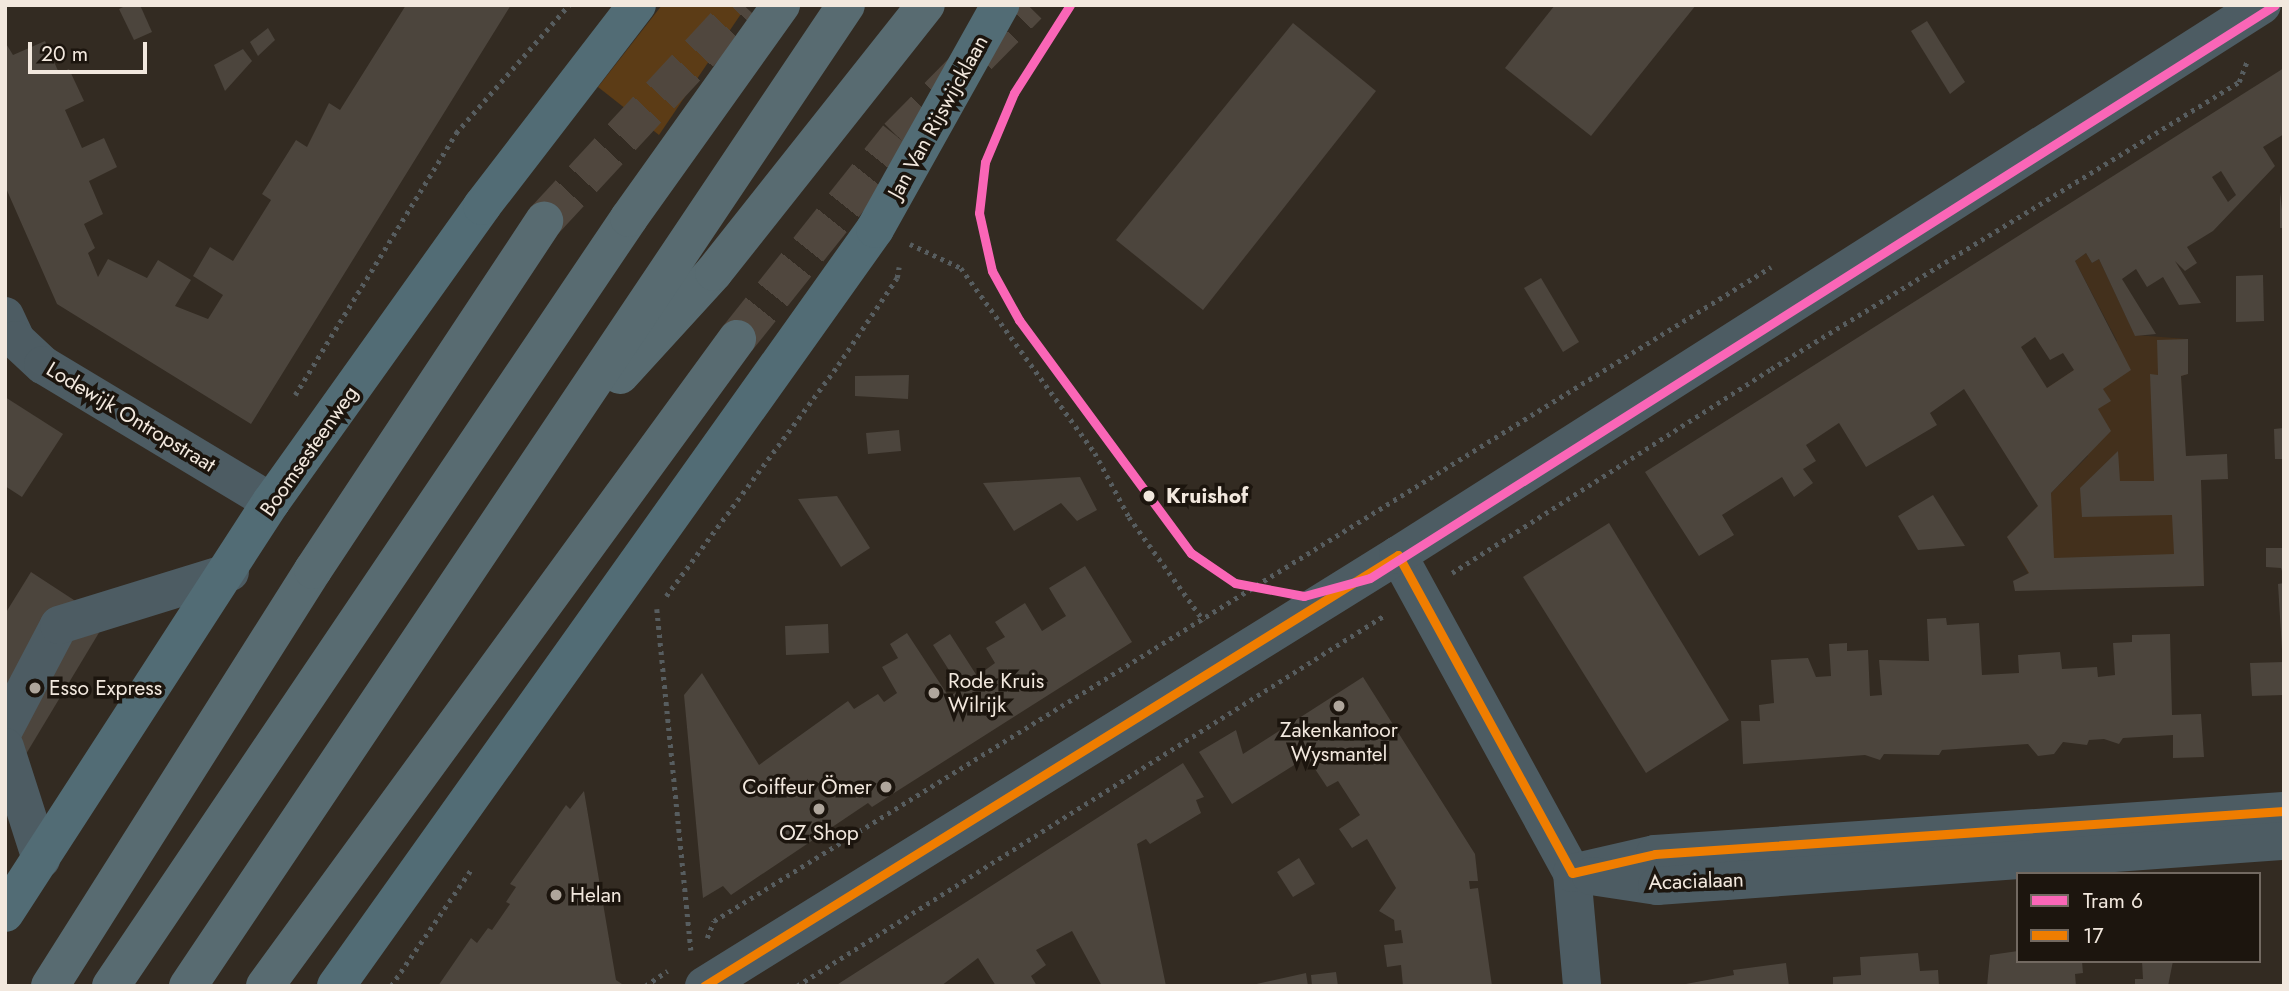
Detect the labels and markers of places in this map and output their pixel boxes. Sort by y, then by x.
place label: Kruishof [1166,483,1248,509]
marker: Kruishof [1138,485,1160,507]
place label: Rode Kruis Wilrijk [948,668,1044,718]
place label: Esso Express [49,675,162,701]
marker: Esso Express [27,680,43,696]
marker: Rode Kruis Wilrijk [926,685,942,701]
marker: Zakenkantoor Wysmantel [1331,698,1347,714]
place label: Zakenkantoor Wysmantel [1280,717,1398,767]
place label: Coiffeur Ömer [742,774,872,800]
marker: Coiffeur Ömer [878,779,894,795]
marker: OZ Shop [811,801,827,817]
place label: OZ Shop [779,820,859,846]
place label: Helan [570,882,622,908]
marker: Helan [548,887,564,903]

